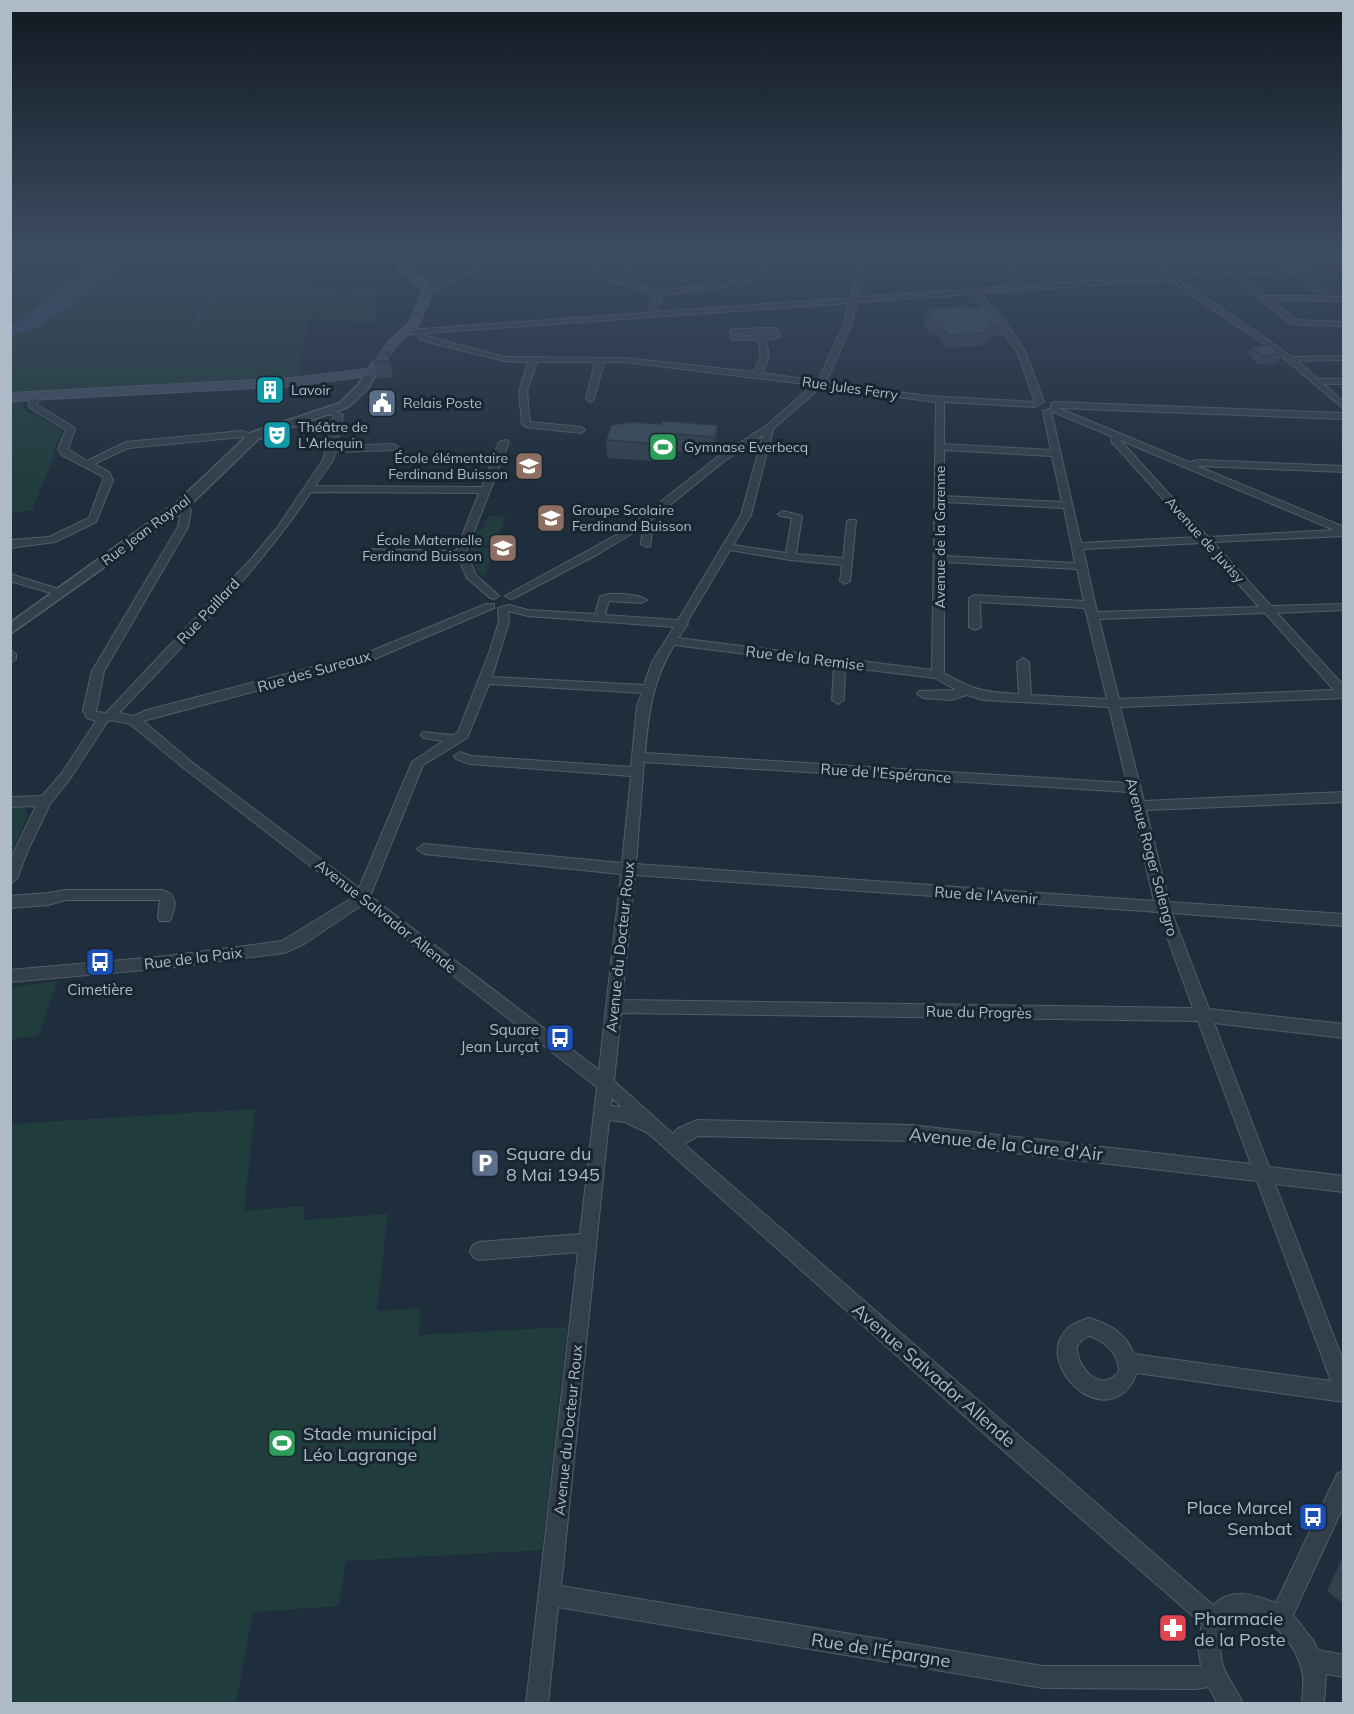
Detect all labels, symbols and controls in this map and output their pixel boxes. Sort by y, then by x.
street label: Rue Jules Ferry [801,372,900,404]
building icon: Lavoir [254,374,286,406]
place label: Lavoir [291,381,332,399]
public building icon: Relais Poste [366,387,398,419]
place label: Relais Poste [403,394,482,412]
place label: Théâtre de L'Arlequin [298,418,368,452]
theatre icon: Théâtre de L'Arlequin [261,419,293,451]
sports icon: Gymnase Everbecq [647,431,679,463]
place label: Gymnase Everbecq [684,438,808,456]
place label: École élémentaire Ferdinand Buisson [388,449,508,483]
school or university icon: École élémentaire Ferdinand Buisson [513,450,545,482]
street label: Avenue de la Garenne [931,466,949,608]
street label: Rue Jean Raynal [98,491,194,569]
street label: Avenue de Juvisy [1162,493,1249,587]
place label: Groupe Scolaire Ferdinand Buisson [572,501,692,535]
school or university icon: Groupe Scolaire Ferdinand Buisson [535,502,567,534]
place label: École Maternelle Ferdinand Buisson [362,531,482,565]
school or university icon: École Maternelle Ferdinand Buisson [487,532,519,564]
street label: Rue Paillard [173,574,243,648]
street label: Rue de la Remise [745,641,865,675]
street label: Rue des Sureaux [255,646,373,696]
street label: Rue de l'Espérance [820,759,952,787]
street label: Avenue Roger Salengro [1122,776,1182,938]
street label: Avenue Salvador Allende [312,855,460,977]
street label: Avenue du Docteur Roux [602,861,638,1033]
street label: Rue de l'Avenir [934,882,1039,908]
street label: Rue de la Paix [143,943,243,973]
bus stop icon: Cimetière [84,946,116,978]
place label: Cimetière [67,980,133,999]
street label: Rue du Progrès [926,1002,1032,1022]
place label: Square Jean Lurçat [461,1020,539,1056]
bus stop icon: Square Jean Lurçat [544,1022,576,1054]
street label: Avenue de la Cure d'Air [908,1122,1104,1166]
place label: Square du 8 Mai 1945 [506,1142,600,1186]
parking icon: Square du 8 Mai 1945 [469,1147,501,1179]
street label: Avenue Salvador Allende [848,1298,1020,1452]
street label: Avenue du Docteur Roux [550,1344,586,1516]
place label: Stade municipal Léo Lagrange [303,1422,437,1466]
sports icon: Stade municipal Léo Lagrange [266,1427,298,1459]
place label: Place Marcel Sembat [1187,1496,1292,1540]
bus stop icon: Place Marcel Sembat [1297,1501,1329,1533]
place label: Pharmacie de la Poste [1194,1607,1286,1651]
pharmacy icon: Pharmacie de la Poste [1157,1612,1189,1644]
street label: Rue de l'Épargne [810,1628,952,1672]

